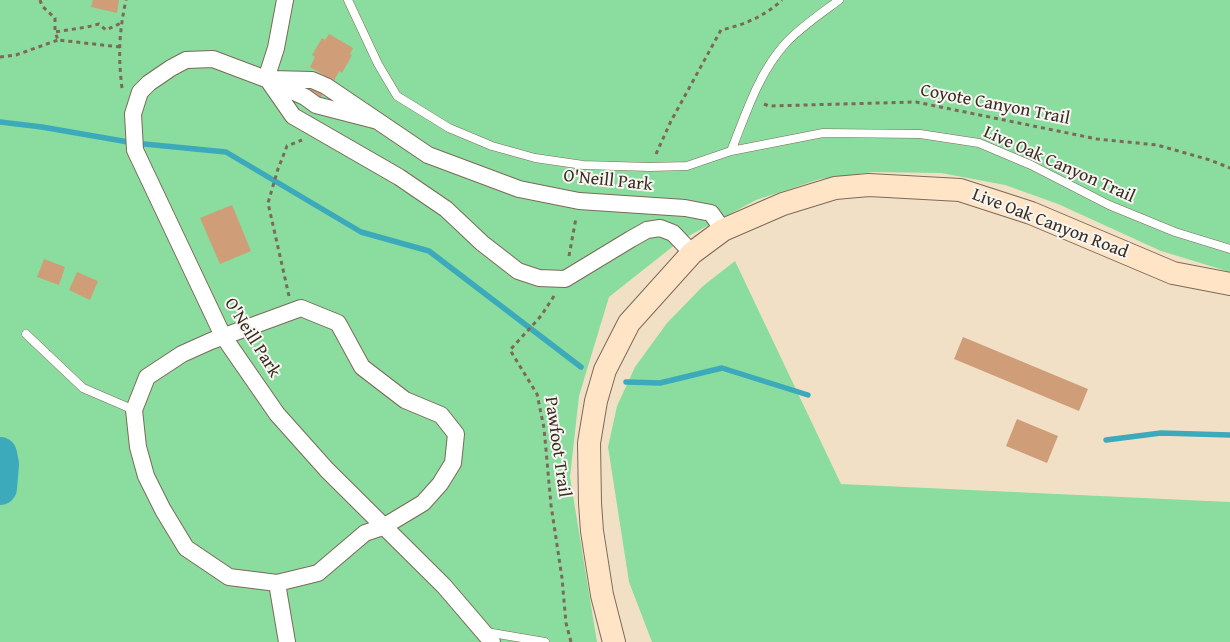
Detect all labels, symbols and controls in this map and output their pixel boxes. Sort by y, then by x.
street label: Coyote Canyon Trail [918,80,1072,130]
street label: Live Oak Canyon Trail [980,122,1138,208]
street label: O'Neill Park [562,166,654,196]
street label: Live Oak Canyon Road [969,184,1131,264]
street label: O'Neill Park [219,294,285,382]
street label: Pawfoot Trail [539,395,575,499]

